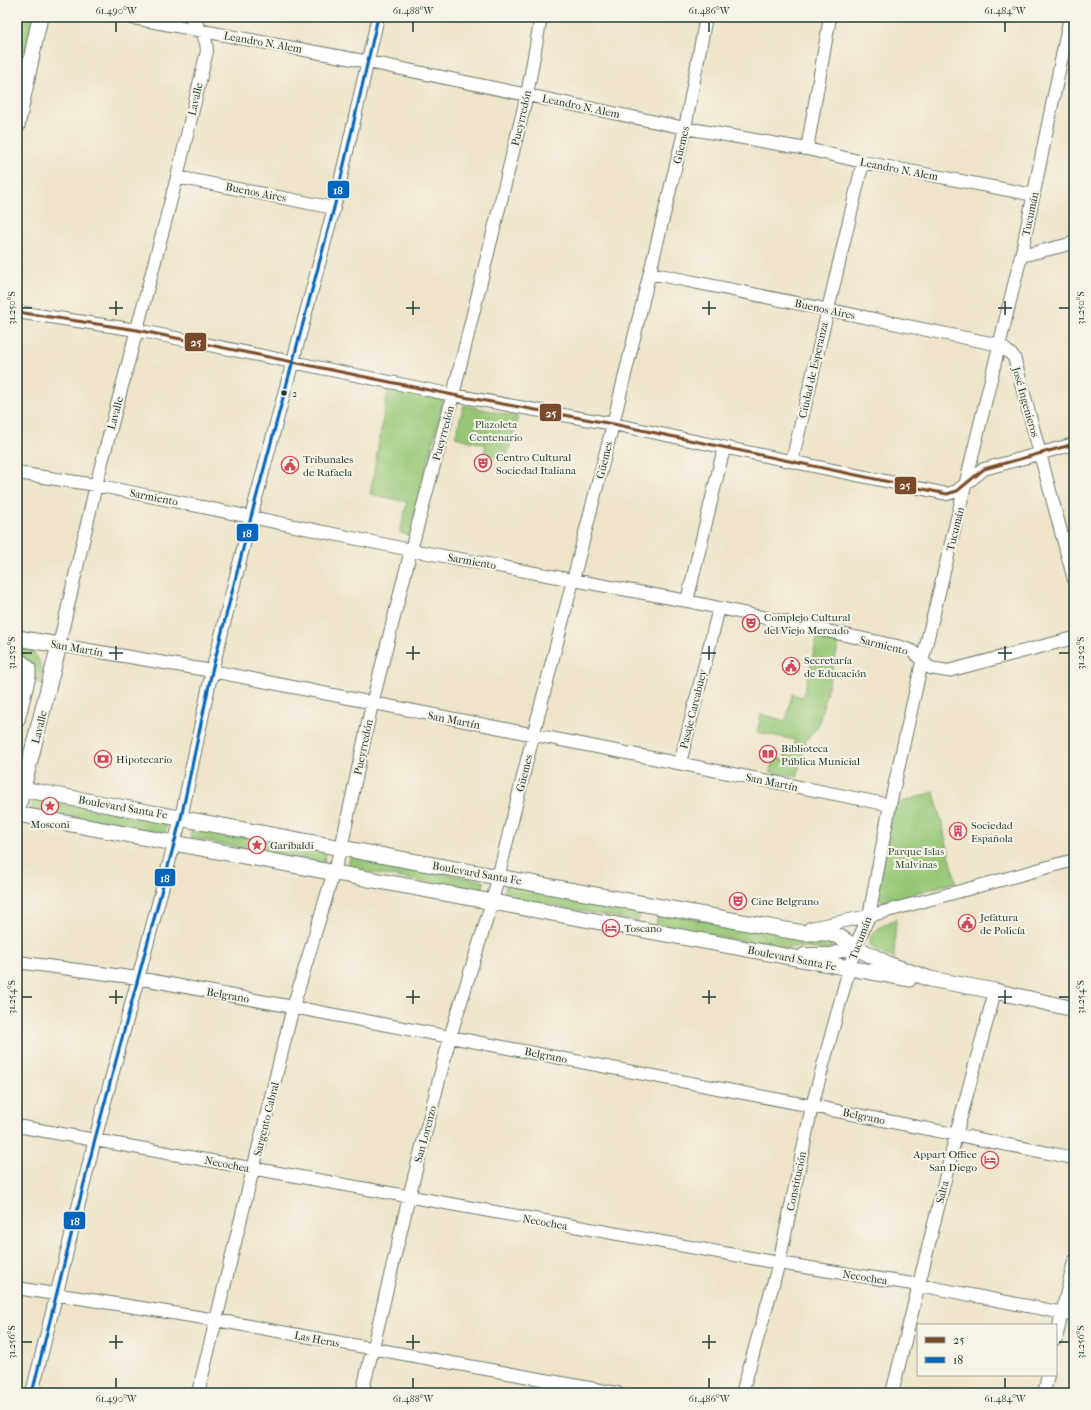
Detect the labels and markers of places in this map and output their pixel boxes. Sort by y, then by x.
marker: 2 [279,388,289,398]
place label: 2 [292,388,297,400]
place label: Centro Cultural Sociedad Italiana [496,451,577,477]
place label: Tribunales de Rafaela [303,453,353,479]
theatre icon: Centro Cultural Sociedad Italiana [473,453,493,473]
public building icon: Tribunales de Rafaela [280,455,300,475]
place label: Complejo Cultural del Viejo Mercado [764,611,851,637]
theatre icon: Complejo Cultural del Viejo Mercado [741,613,761,633]
place label: Secretaría de Educación [804,654,867,680]
public building icon: Secretaría de Educación [781,656,801,676]
place label: Biblioteca Pública Municial [781,742,860,768]
library icon: Biblioteca Pública Municial [758,744,778,764]
bank icon: Hipotecario [93,749,113,769]
place label: Hipotecario [116,753,173,766]
place icon: Mosconi [40,796,60,816]
place label: Mosconi [30,818,71,831]
place label: Sociedad Española [971,819,1014,845]
building icon: Sociedad Española [948,821,968,841]
place icon: Garibaldi [247,835,267,855]
place label: Garibaldi [270,839,315,852]
theatre icon: Cine Belgrano [728,891,748,911]
place label: Cine Belgrano [751,895,819,908]
place label: Jefatura de Policía [979,911,1026,937]
public building icon: Jefatura de Policía [957,913,977,933]
hotel icon: Toscano [601,918,621,938]
place label: Toscano [624,922,662,935]
place label: Appart Office San Diego [912,1148,978,1174]
hotel icon: Appart Office San Diego [980,1150,1000,1170]

